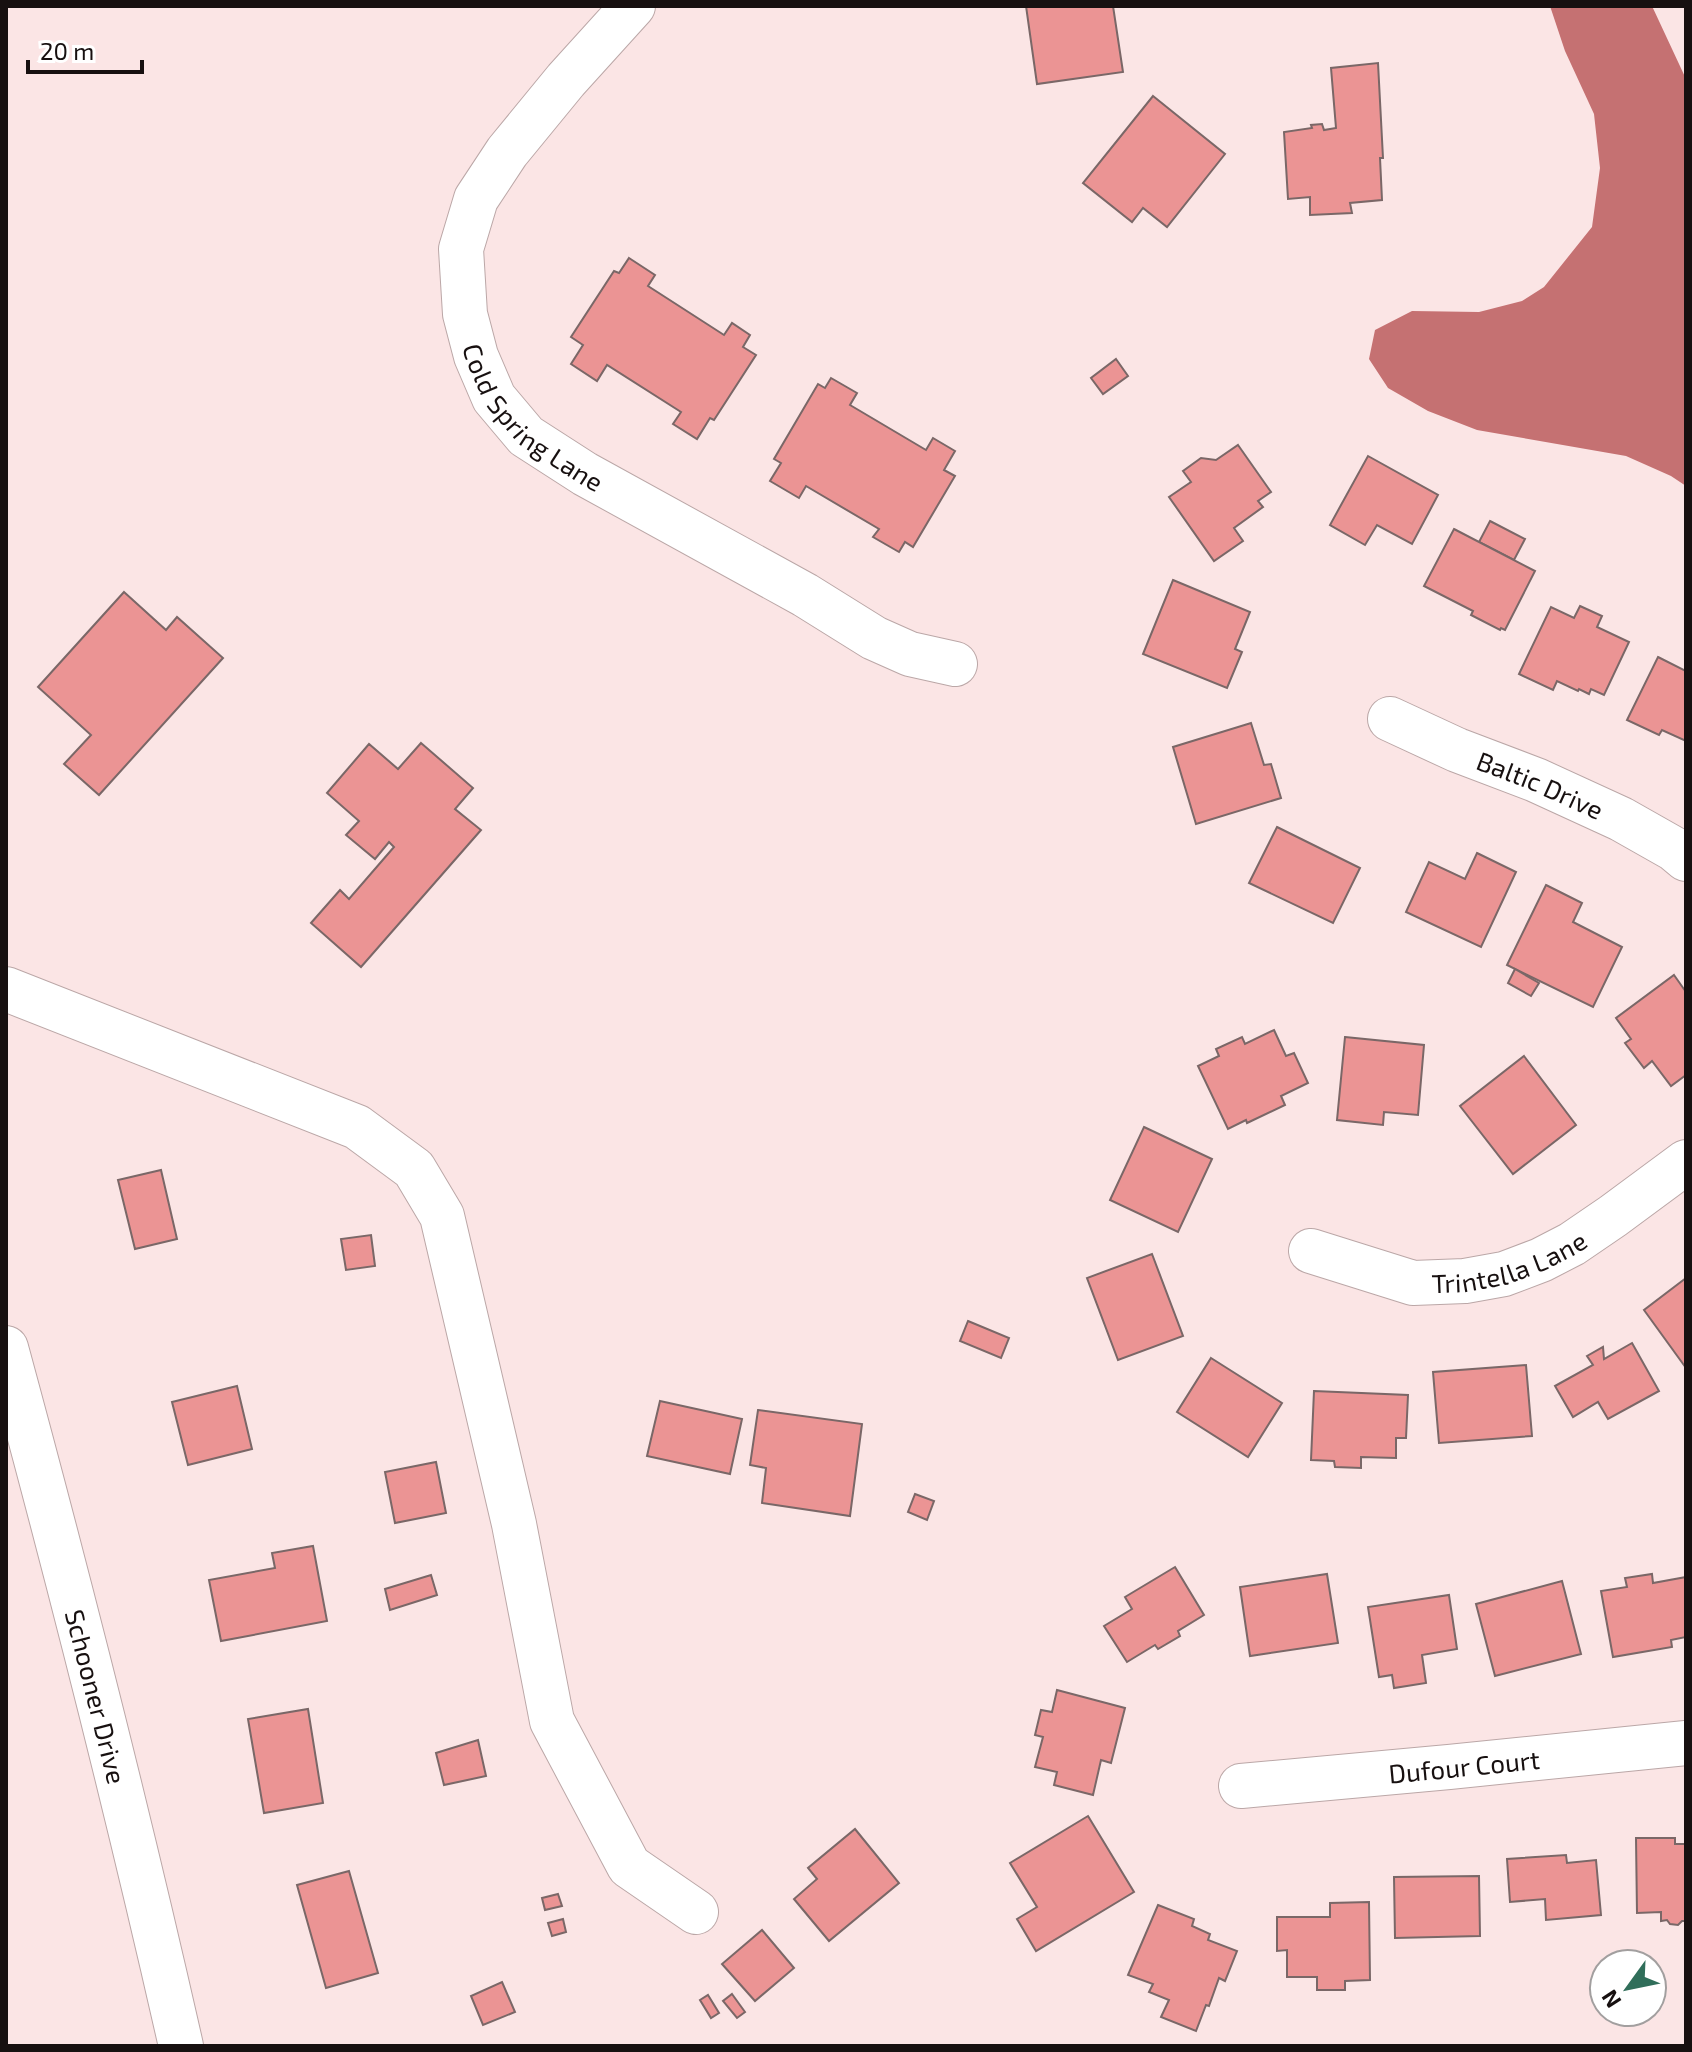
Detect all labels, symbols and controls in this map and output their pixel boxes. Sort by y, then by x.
scale bar [28,24,142,74]
text: 20 m [40,36,94,65]
street label: Cold Spring Lane [458,340,609,497]
street label: Baltic Drive [1473,744,1609,825]
street label: Trintella Lane [1431,1224,1592,1298]
street label: Schooner Drive [60,1606,134,1787]
street label: Dufour Court [1387,1742,1541,1788]
north arrow [1588,1948,1668,2028]
text: N [1595,1986,1626,2013]

